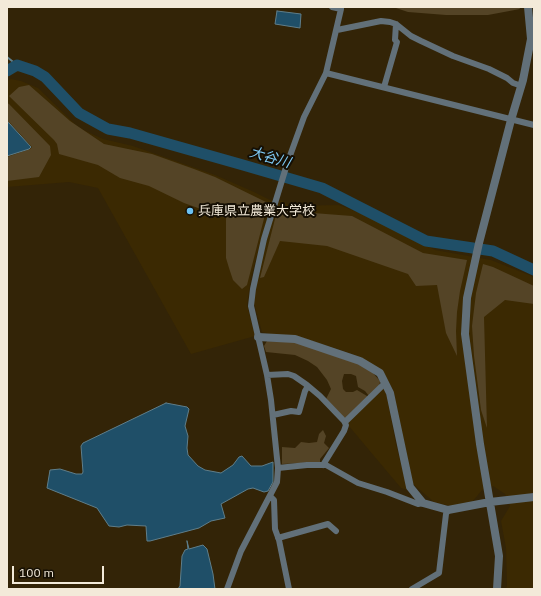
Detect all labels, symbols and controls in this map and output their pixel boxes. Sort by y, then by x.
water label: 大谷川 [247,144,293,172]
place label: 兵庫県立農業大学校 [198,203,315,219]
marker: 兵庫県立農業大学校 [185,206,195,216]
scale bar [14,558,106,584]
text: 100 m [19,565,54,580]

